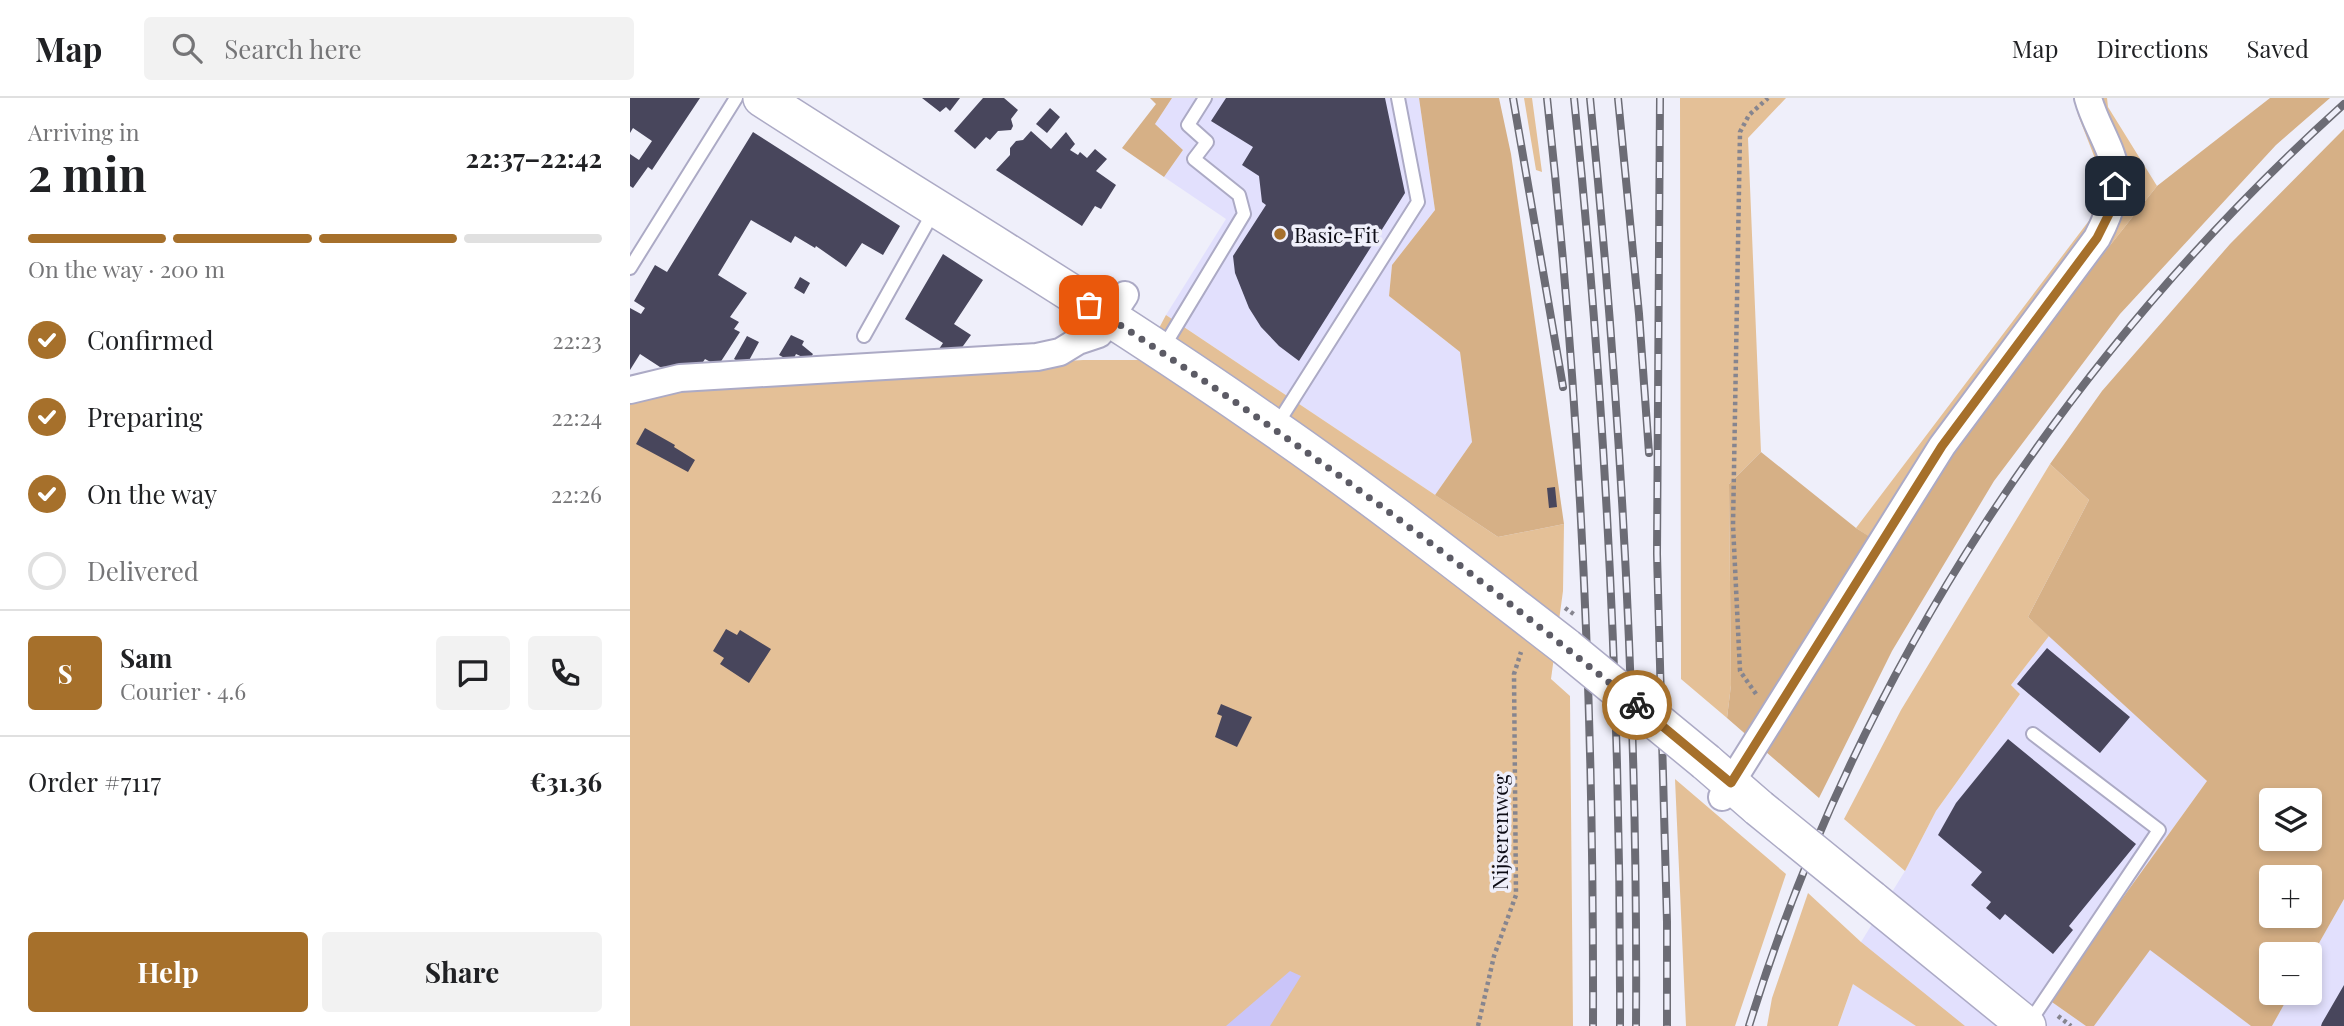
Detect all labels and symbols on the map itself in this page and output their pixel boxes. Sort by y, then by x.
pin [2085,156,2145,216]
place label: Basic-Fit [1294,220,1379,248]
marker: Basic-Fit [1272,226,1288,242]
pin [1059,275,1119,335]
courier [1602,670,1672,740]
street label: Nijserenweg [1485,774,1513,890]

